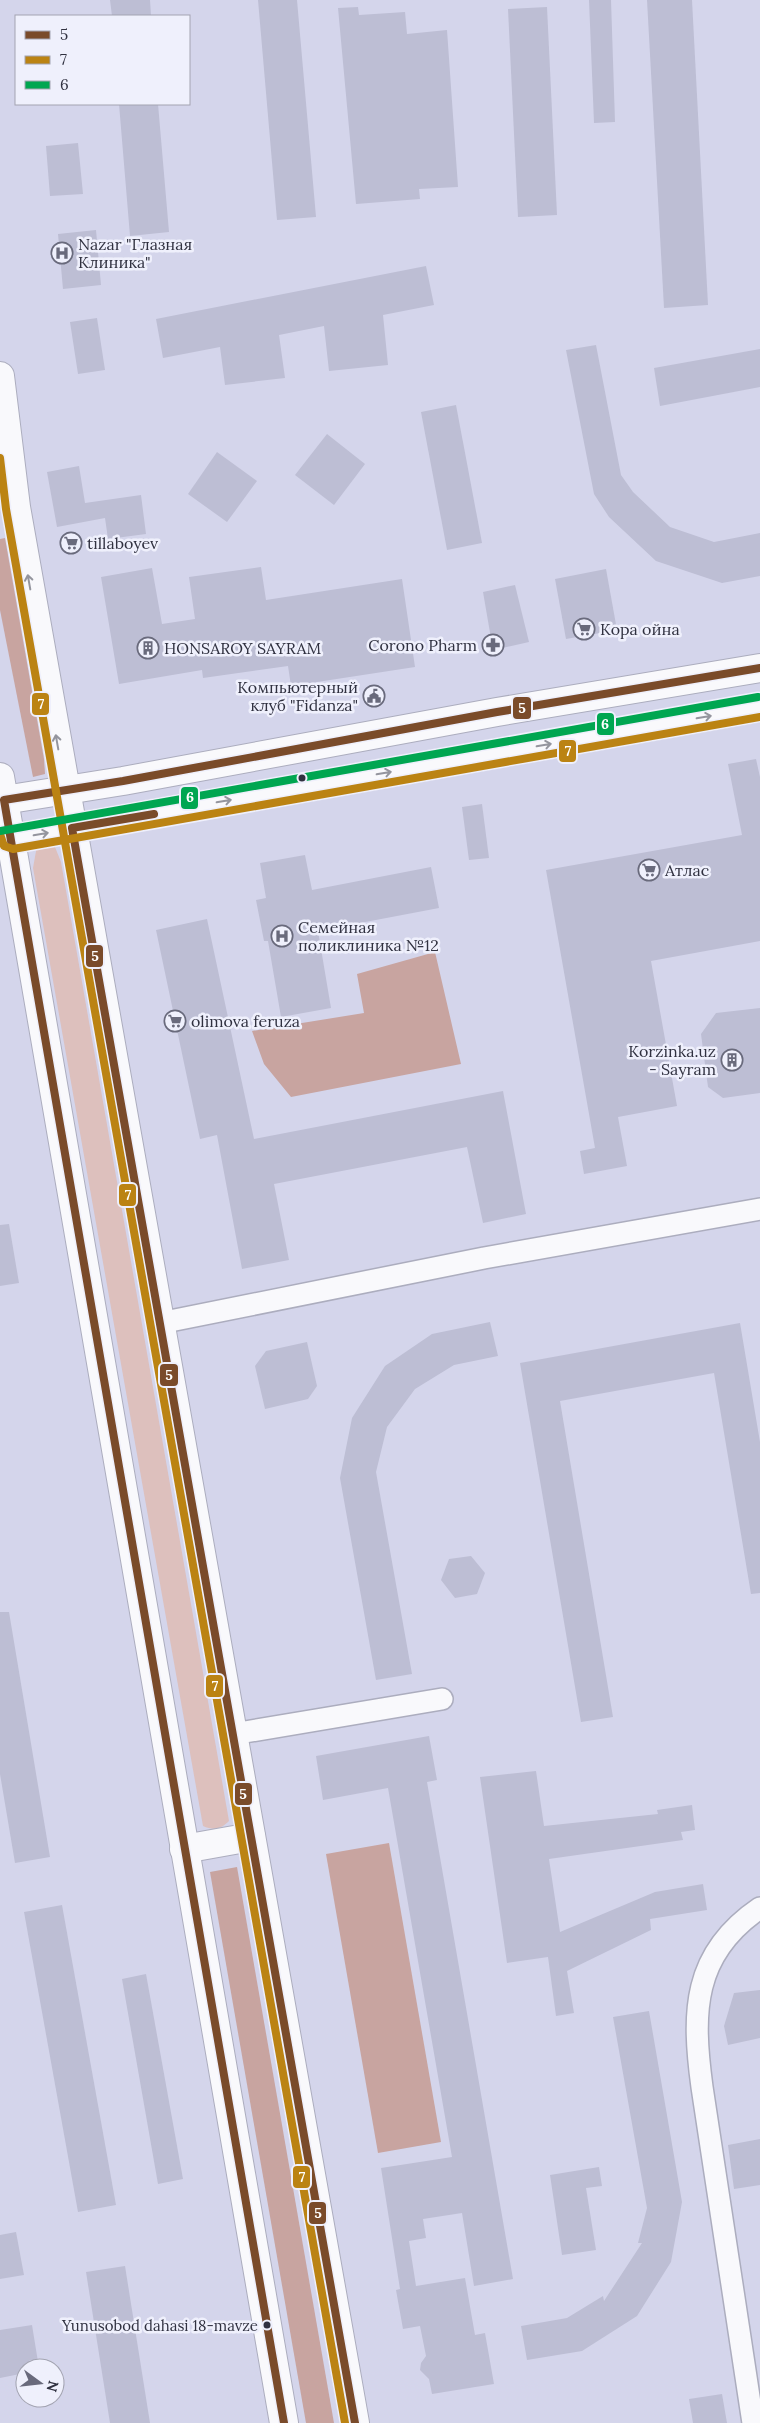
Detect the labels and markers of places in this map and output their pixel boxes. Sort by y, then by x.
place label: Nazar "Глазная Клиника" [78,234,192,272]
hospital icon: Nazar "Глазная Клиника" [50,241,74,265]
supermarket icon: tillaboyev [59,531,83,555]
place label: tillaboyev [87,533,159,553]
supermarket icon: Кора ойна [572,617,596,641]
place label: Кора ойна [600,619,680,639]
pharmacy icon: Corono Pharm [481,633,505,657]
place label: Corono Pharm [368,635,477,655]
building icon: HONSAROY SAYRAM [136,636,160,660]
place label: HONSAROY SAYRAM [164,638,321,658]
place label: Компьютерный клуб "Fidanza" [237,677,358,715]
public building icon: Компьютерный клуб "Fidanza" [362,684,386,708]
unlabelled marker [297,773,307,783]
supermarket icon: Атлас [637,858,661,882]
place label: Атлас [664,860,709,880]
place label: Семейная поликлиника №12 [298,917,439,955]
hospital icon: Семейная поликлиника №12 [270,924,294,948]
supermarket icon: olimova feruza [163,1009,187,1033]
place label: olimova feruza [191,1011,300,1031]
place label: Korzinka.uz - Sayram [628,1041,716,1079]
building icon: Korzinka.uz - Sayram [720,1048,744,1072]
place label: Yunusobod dahasi 18-mavze [61,2316,258,2335]
marker: Yunusobod dahasi 18-mavze [262,2320,272,2330]

